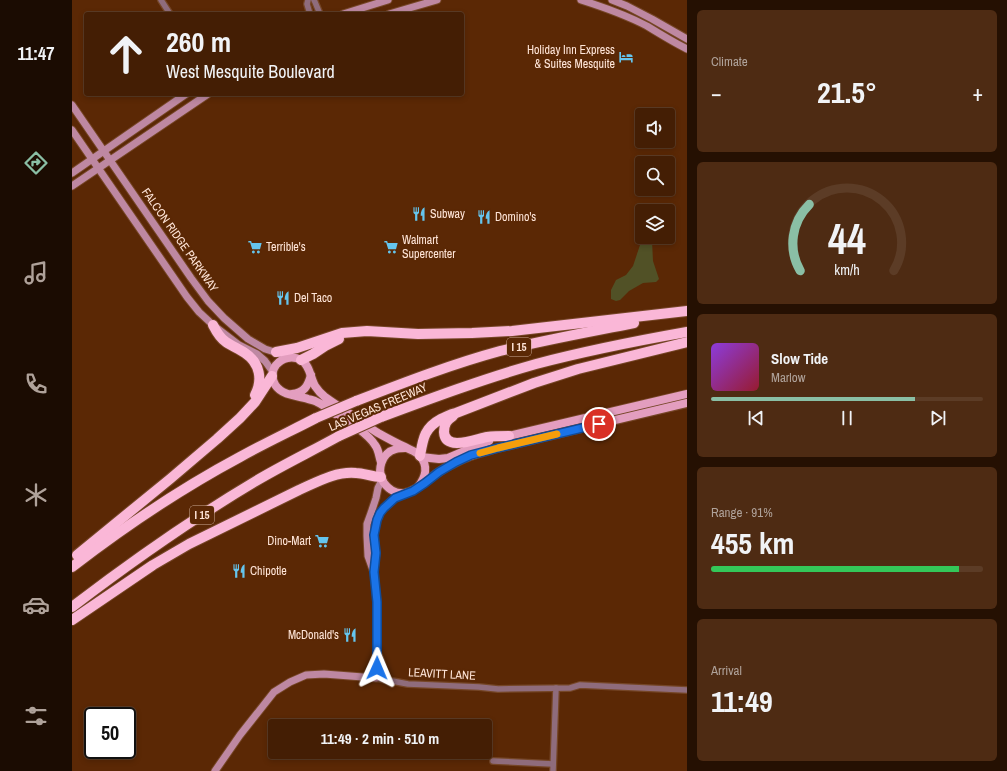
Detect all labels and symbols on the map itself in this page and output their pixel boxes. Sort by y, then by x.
place label: Holiday Inn Express & Suites Mesquite [527,42,615,72]
hotel icon: Holiday Inn Express & Suites Mesquite [618,49,634,65]
street label: FALCON RIDGE PARKWAY [138,185,222,295]
restaurant icon: Subway [411,206,427,222]
place label: Subway [430,206,465,222]
restaurant icon: Domino's [476,209,492,225]
place label: Domino's [495,209,536,225]
place label: Walmart Supercenter [402,232,456,262]
supermarket icon: Terrible's [247,239,263,255]
place label: Terrible's [266,239,306,255]
supermarket icon: Walmart Supercenter [383,239,399,255]
restaurant icon: Del Taco [275,290,291,306]
place label: Del Taco [294,290,332,306]
road number: I 15 [507,338,531,356]
street label: LAS VEGAS FREEWAY [326,379,430,435]
pin [582,407,616,441]
road number: I 15 [190,506,214,524]
place label: Dino-Mart [267,533,311,549]
supermarket icon: Dino-Mart [314,533,330,549]
restaurant icon: Chipotle [231,563,247,579]
place label: Chipotle [250,563,287,579]
place label: McDonald's [288,627,339,643]
restaurant icon: McDonald's [342,627,358,643]
position arrow [356,647,398,689]
street label: LEAVITT LANE [408,664,476,684]
speed limit sign: 50 [84,707,136,759]

